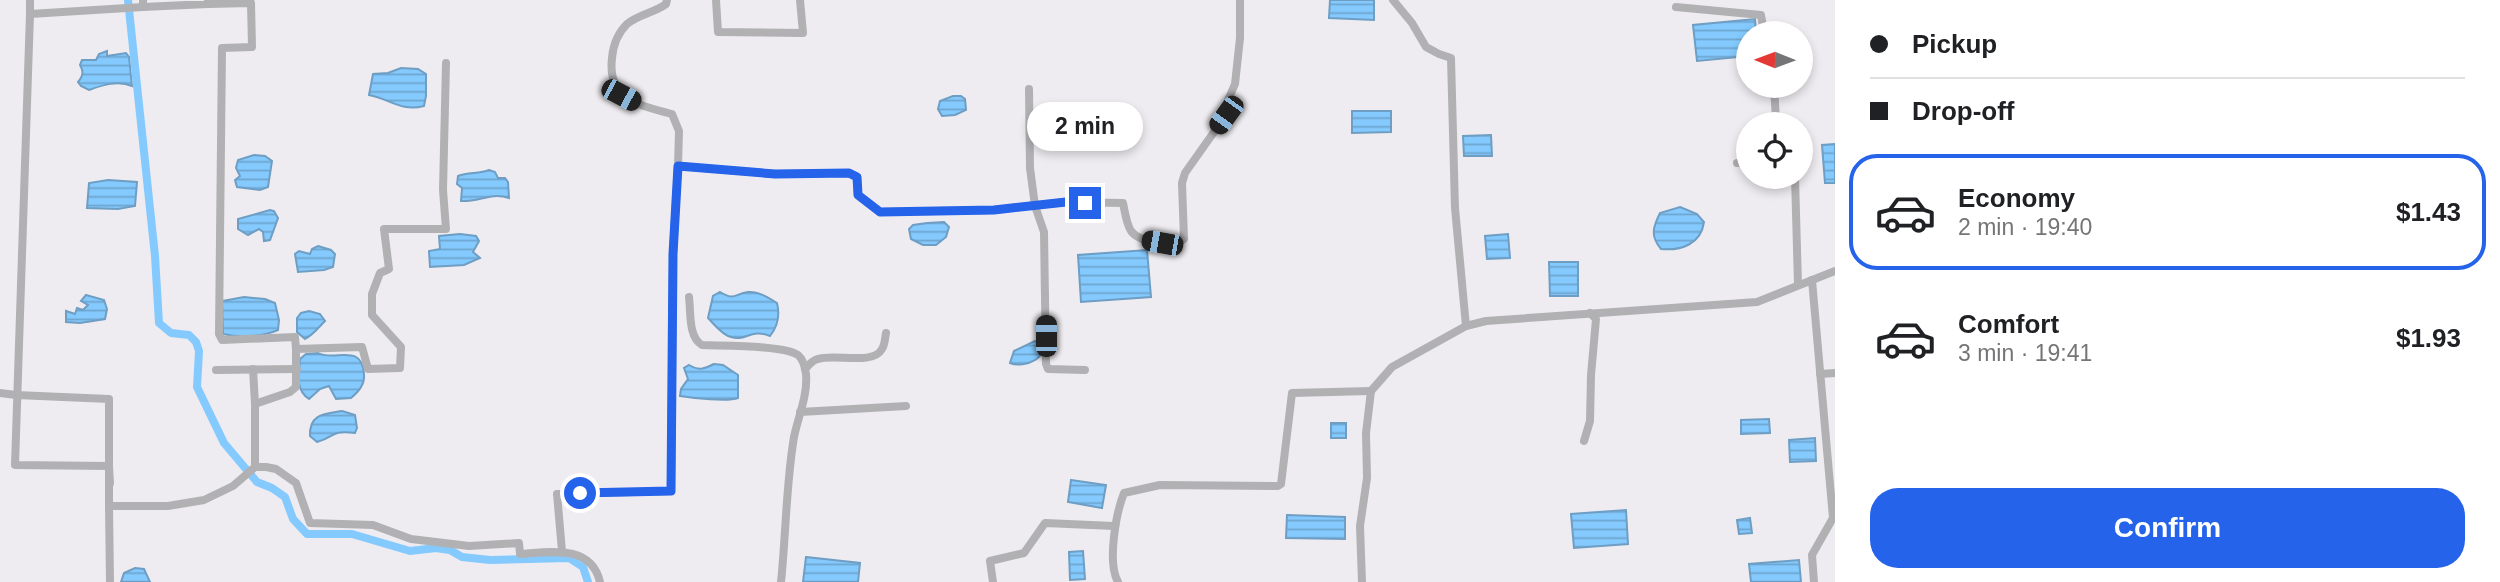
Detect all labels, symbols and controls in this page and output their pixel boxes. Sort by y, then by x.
north arrow [1736,21,1813,98]
map controls [1736,21,1813,189]
text: Pickup [1912,29,1997,59]
car [598,76,645,114]
car [1206,92,1247,138]
text: Drop-off [1912,96,2015,126]
callout: 2 min [1027,102,1143,150]
button: locate [1736,112,1813,189]
text: 2 min [1055,113,1115,139]
icon: car [1874,181,1937,244]
text: Economy [1958,183,2075,213]
route end [1069,187,1101,219]
text: $1.43 [2396,197,2461,227]
text: 2 min · 19:40 [1958,214,2092,240]
car [1140,229,1185,257]
icon: car [1874,307,1937,370]
text: Comfort [1958,309,2059,339]
car [1036,315,1057,357]
text: $1.93 [2396,323,2461,353]
text: 3 min · 19:41 [1958,340,2092,366]
route start [564,477,596,509]
button: Confirm [1870,488,2465,568]

